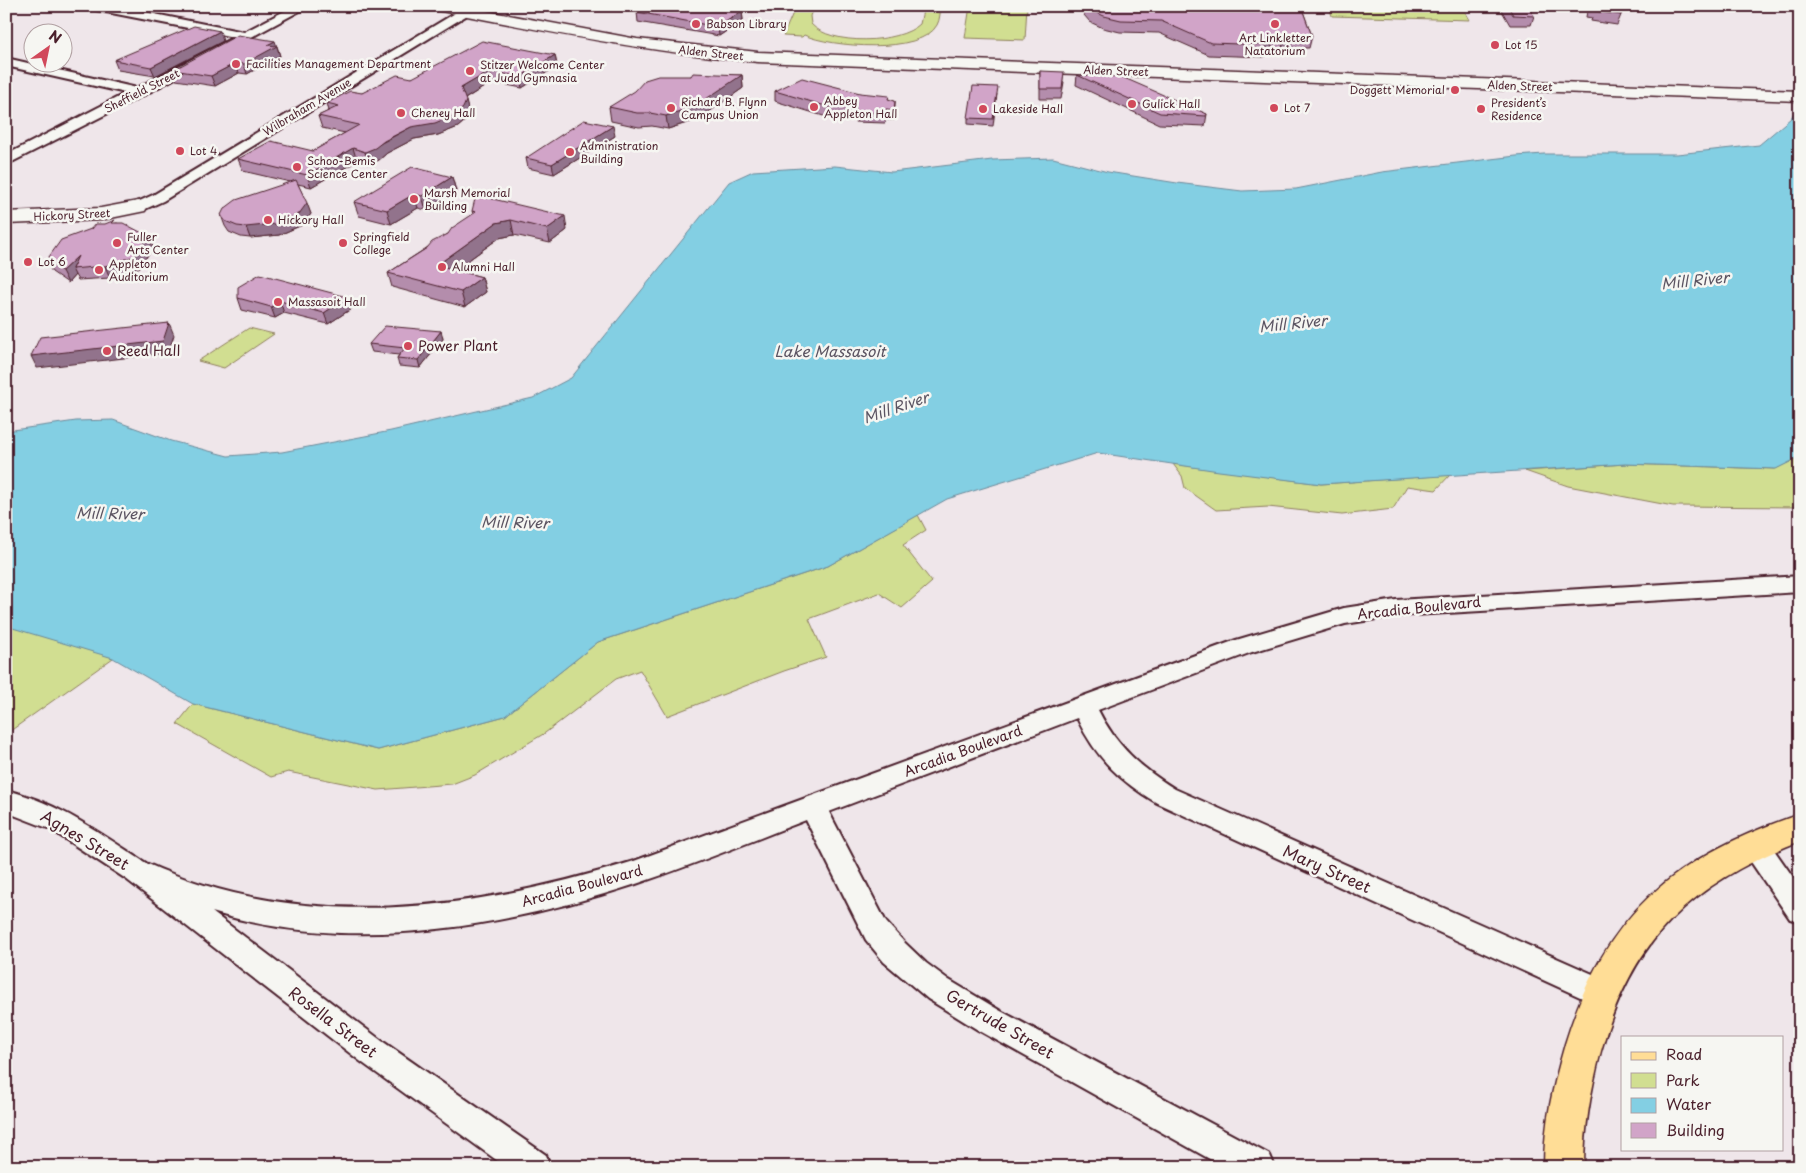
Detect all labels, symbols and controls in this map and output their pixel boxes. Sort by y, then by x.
place label: Babson Library [706,15,787,32]
marker: Babson Library [690,18,702,30]
marker: Art Linkletter Natatorium [1269,18,1281,30]
north arrow [22,22,72,72]
text: N [45,25,66,49]
place label: Art Linkletter Natatorium [1239,29,1312,59]
place label: Lot 15 [1505,36,1537,53]
marker: Lot 15 [1489,39,1501,51]
street label: Alden Street [678,41,745,64]
place label: Facilities Management Department [246,55,432,72]
place label: Stitzer Welcome Center at Judd Gymnasia [480,56,605,86]
marker: Facilities Management Department [230,58,242,70]
street label: Alden Street [1083,61,1150,80]
street label: Sheffield Street [101,64,183,117]
marker: Stitzer Welcome Center at Judd Gymnasia [464,65,476,77]
street label: Wilbraham Avenue [259,73,354,140]
street label: Alden Street [1487,76,1554,95]
place label: Doggett Memorial [1350,81,1445,98]
marker: Doggett Memorial [1449,84,1461,96]
place label: Abbey Appleton Hall [824,92,897,122]
place label: Richard B. Flynn Campus Union [681,93,767,123]
place label: President’s Residence [1491,94,1546,124]
place label: Gulick Hall [1142,95,1200,112]
marker: Gulick Hall [1126,98,1138,110]
place label: Lot 7 [1284,99,1310,116]
place label: Lakeside Hall [993,100,1063,117]
marker: Abbey Appleton Hall [808,101,820,113]
marker: Richard B. Flynn Campus Union [665,102,677,114]
marker: Lot 7 [1268,102,1280,114]
marker: Lakeside Hall [977,103,989,115]
marker: President’s Residence [1475,103,1487,115]
place label: Cheney Hall [411,104,475,121]
marker: Cheney Hall [395,107,407,119]
place label: Administration Building [580,137,658,167]
place label: Lot 4 [190,142,217,159]
marker: Lot 4 [174,145,186,157]
marker: Administration Building [564,146,576,158]
place label: Schoo-Bemis Science Center [307,152,388,182]
marker: Schoo-Bemis Science Center [291,161,303,173]
place label: Marsh Memorial Building [424,184,510,214]
marker: Marsh Memorial Building [408,193,420,205]
street label: Hickory Street [33,204,111,225]
place label: Hickory Hall [278,211,344,228]
marker: Hickory Hall [262,214,274,226]
place label: Fuller Arts Center [127,228,189,258]
place label: Springfield College [353,228,410,258]
marker: Fuller Arts Center [111,237,123,249]
marker: Springfield College [337,237,349,249]
place label: Lot 6 [38,253,66,270]
place label: Appleton Auditorium [109,255,169,285]
marker: Lot 6 [22,256,34,268]
place label: Alumni Hall [452,258,515,275]
marker: Alumni Hall [436,261,448,273]
marker: Appleton Auditorium [93,264,105,276]
water label: Mill River [1660,264,1732,294]
place label: Massasoit Hall [288,293,366,310]
marker: Massasoit Hall [272,296,284,308]
water label: Mill River [1258,307,1330,337]
place label: Power Plant [418,335,498,356]
water label: Lake Massasoit [775,339,888,362]
place label: Reed Hall [117,340,180,361]
marker: Power Plant [402,340,414,352]
marker: Reed Hall [101,345,113,357]
water label: Mill River [860,384,933,428]
water label: Mill River [76,500,146,525]
water label: Mill River [481,509,551,534]
street label: Arcadia Boulevard [1356,591,1482,624]
street label: Arcadia Boulevard [901,719,1025,782]
street label: Agnes Street [37,803,135,875]
street label: Mary Street [1280,838,1375,898]
street label: Arcadia Boulevard [519,859,645,912]
street label: Rosella Street [284,980,383,1063]
street label: Gertrude Street [942,982,1059,1064]
legend [1621,1036,1784,1150]
text: Road [1666,1042,1702,1065]
text: Park [1666,1068,1700,1091]
text: Water [1666,1092,1711,1115]
text: Building [1666,1118,1725,1141]

